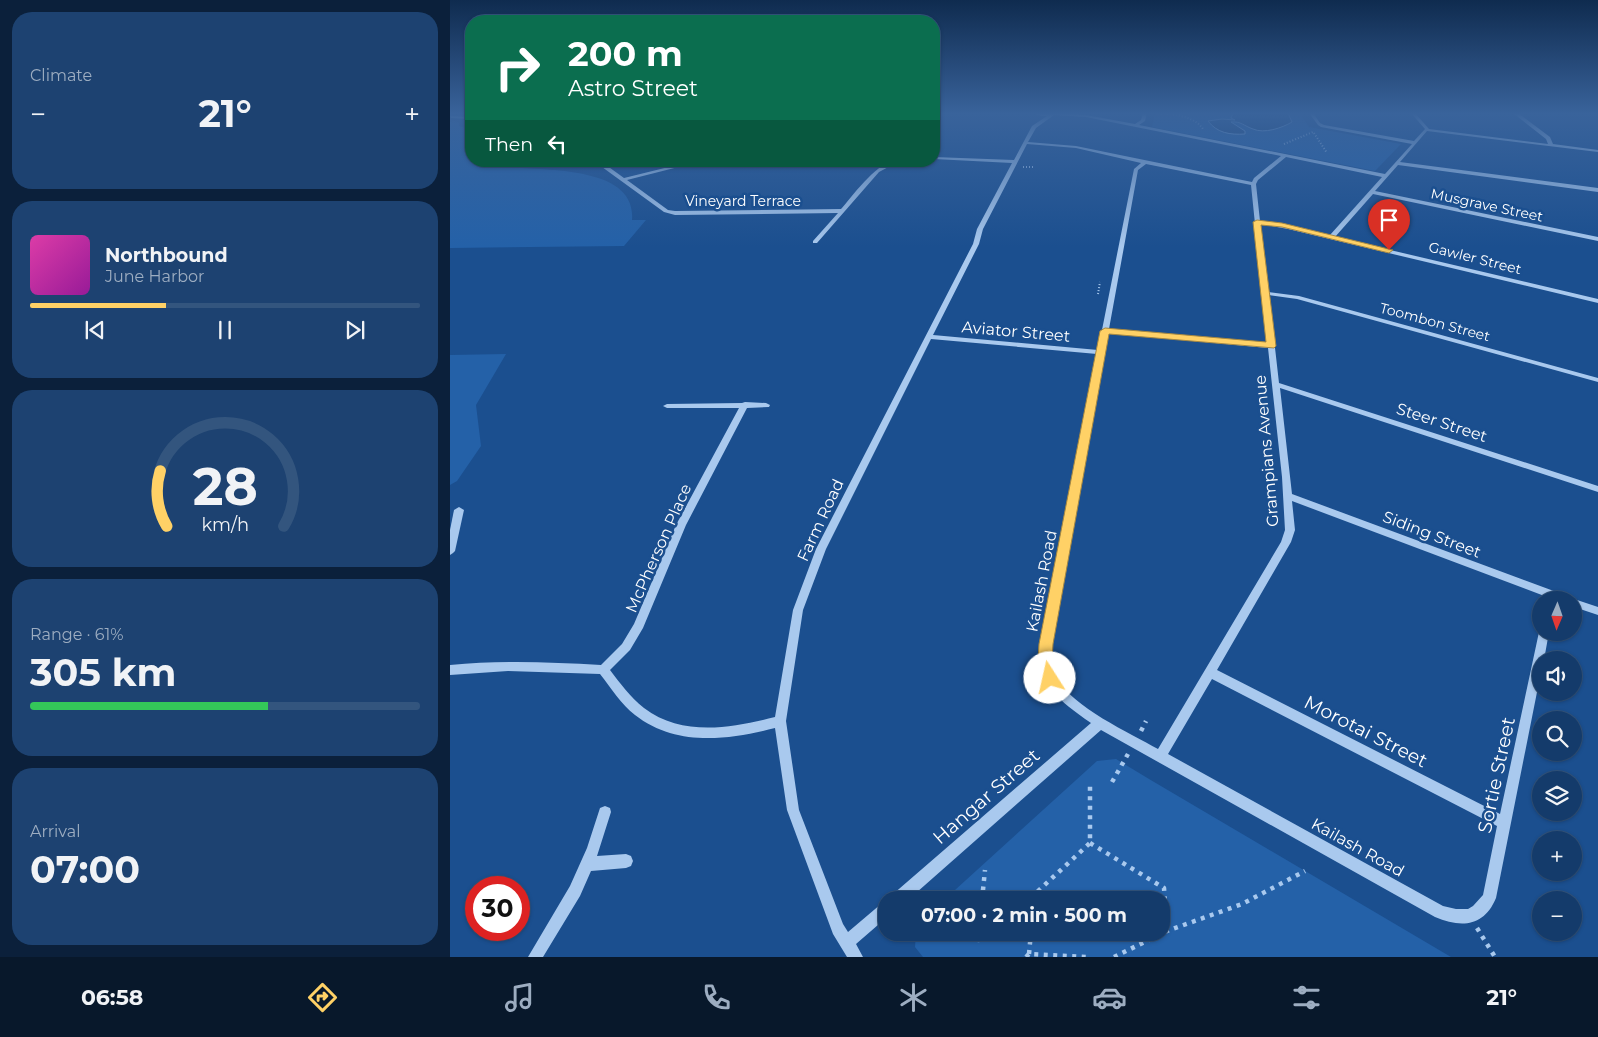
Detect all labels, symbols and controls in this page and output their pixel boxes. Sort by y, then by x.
text: 200 m [568,32,683,75]
icon: right [485,35,550,100]
text: Climate [30,66,92,85]
text: Astro Street [568,75,698,102]
text: 21° [198,90,252,137]
text: − [30,97,46,131]
text: + [404,97,420,131]
icon: left [543,130,571,158]
text: Then [485,133,533,156]
street label: Musgrave Street [1429,184,1545,226]
street label: Vineyard Terrace [685,192,801,210]
pin [1368,199,1410,250]
icon: arrive [1375,206,1403,234]
street label: Gawler Street [1427,238,1524,278]
text: Northbound [105,244,228,267]
text: June Harbor [105,267,204,286]
street label: Toombon Street [1378,299,1492,345]
icon: previous [81,316,109,344]
icon: pause [211,316,239,344]
icon: next [341,316,369,344]
street label: Aviator Street [961,317,1071,346]
street label: Grampians Avenue [1250,374,1283,528]
street label: Steer Street [1394,399,1490,446]
text: 28 [192,455,258,518]
street label: Farm Road [793,476,848,564]
street label: McPherson Place [621,481,695,616]
street label: Siding Street [1380,507,1484,562]
text: km/h [201,514,249,535]
street label: Kailash Road [1022,529,1061,634]
north arrow [1532,591,1582,641]
map controls [1532,591,1582,941]
text: Range · 61% [30,625,124,644]
text: 305 km [30,649,176,696]
position arrow [1023,651,1075,703]
button: sound [1532,651,1582,701]
street label: Morotai Street [1300,690,1432,773]
button: search [1532,711,1582,761]
street label: Sortie Street [1473,715,1520,835]
street label: Hangar Street [928,744,1045,849]
button: layers [1532,771,1582,821]
street label: Kailash Road [1308,814,1408,881]
text: Arrival [30,822,80,841]
button: + [1532,831,1582,881]
text: 07:00 [30,846,140,893]
speed limit sign: 30 [465,876,530,941]
button: − [1532,891,1582,941]
text: 07:00 · 2 min · 500 m [921,904,1127,927]
icon: directions [305,980,340,1015]
icon: music [502,980,537,1015]
icon: phone [699,980,734,1015]
icon: climate [896,980,931,1015]
icon: car [1092,980,1127,1015]
icon: filters [1289,980,1324,1015]
text: 06:58 [81,984,143,1011]
text: 21° [1486,984,1517,1011]

